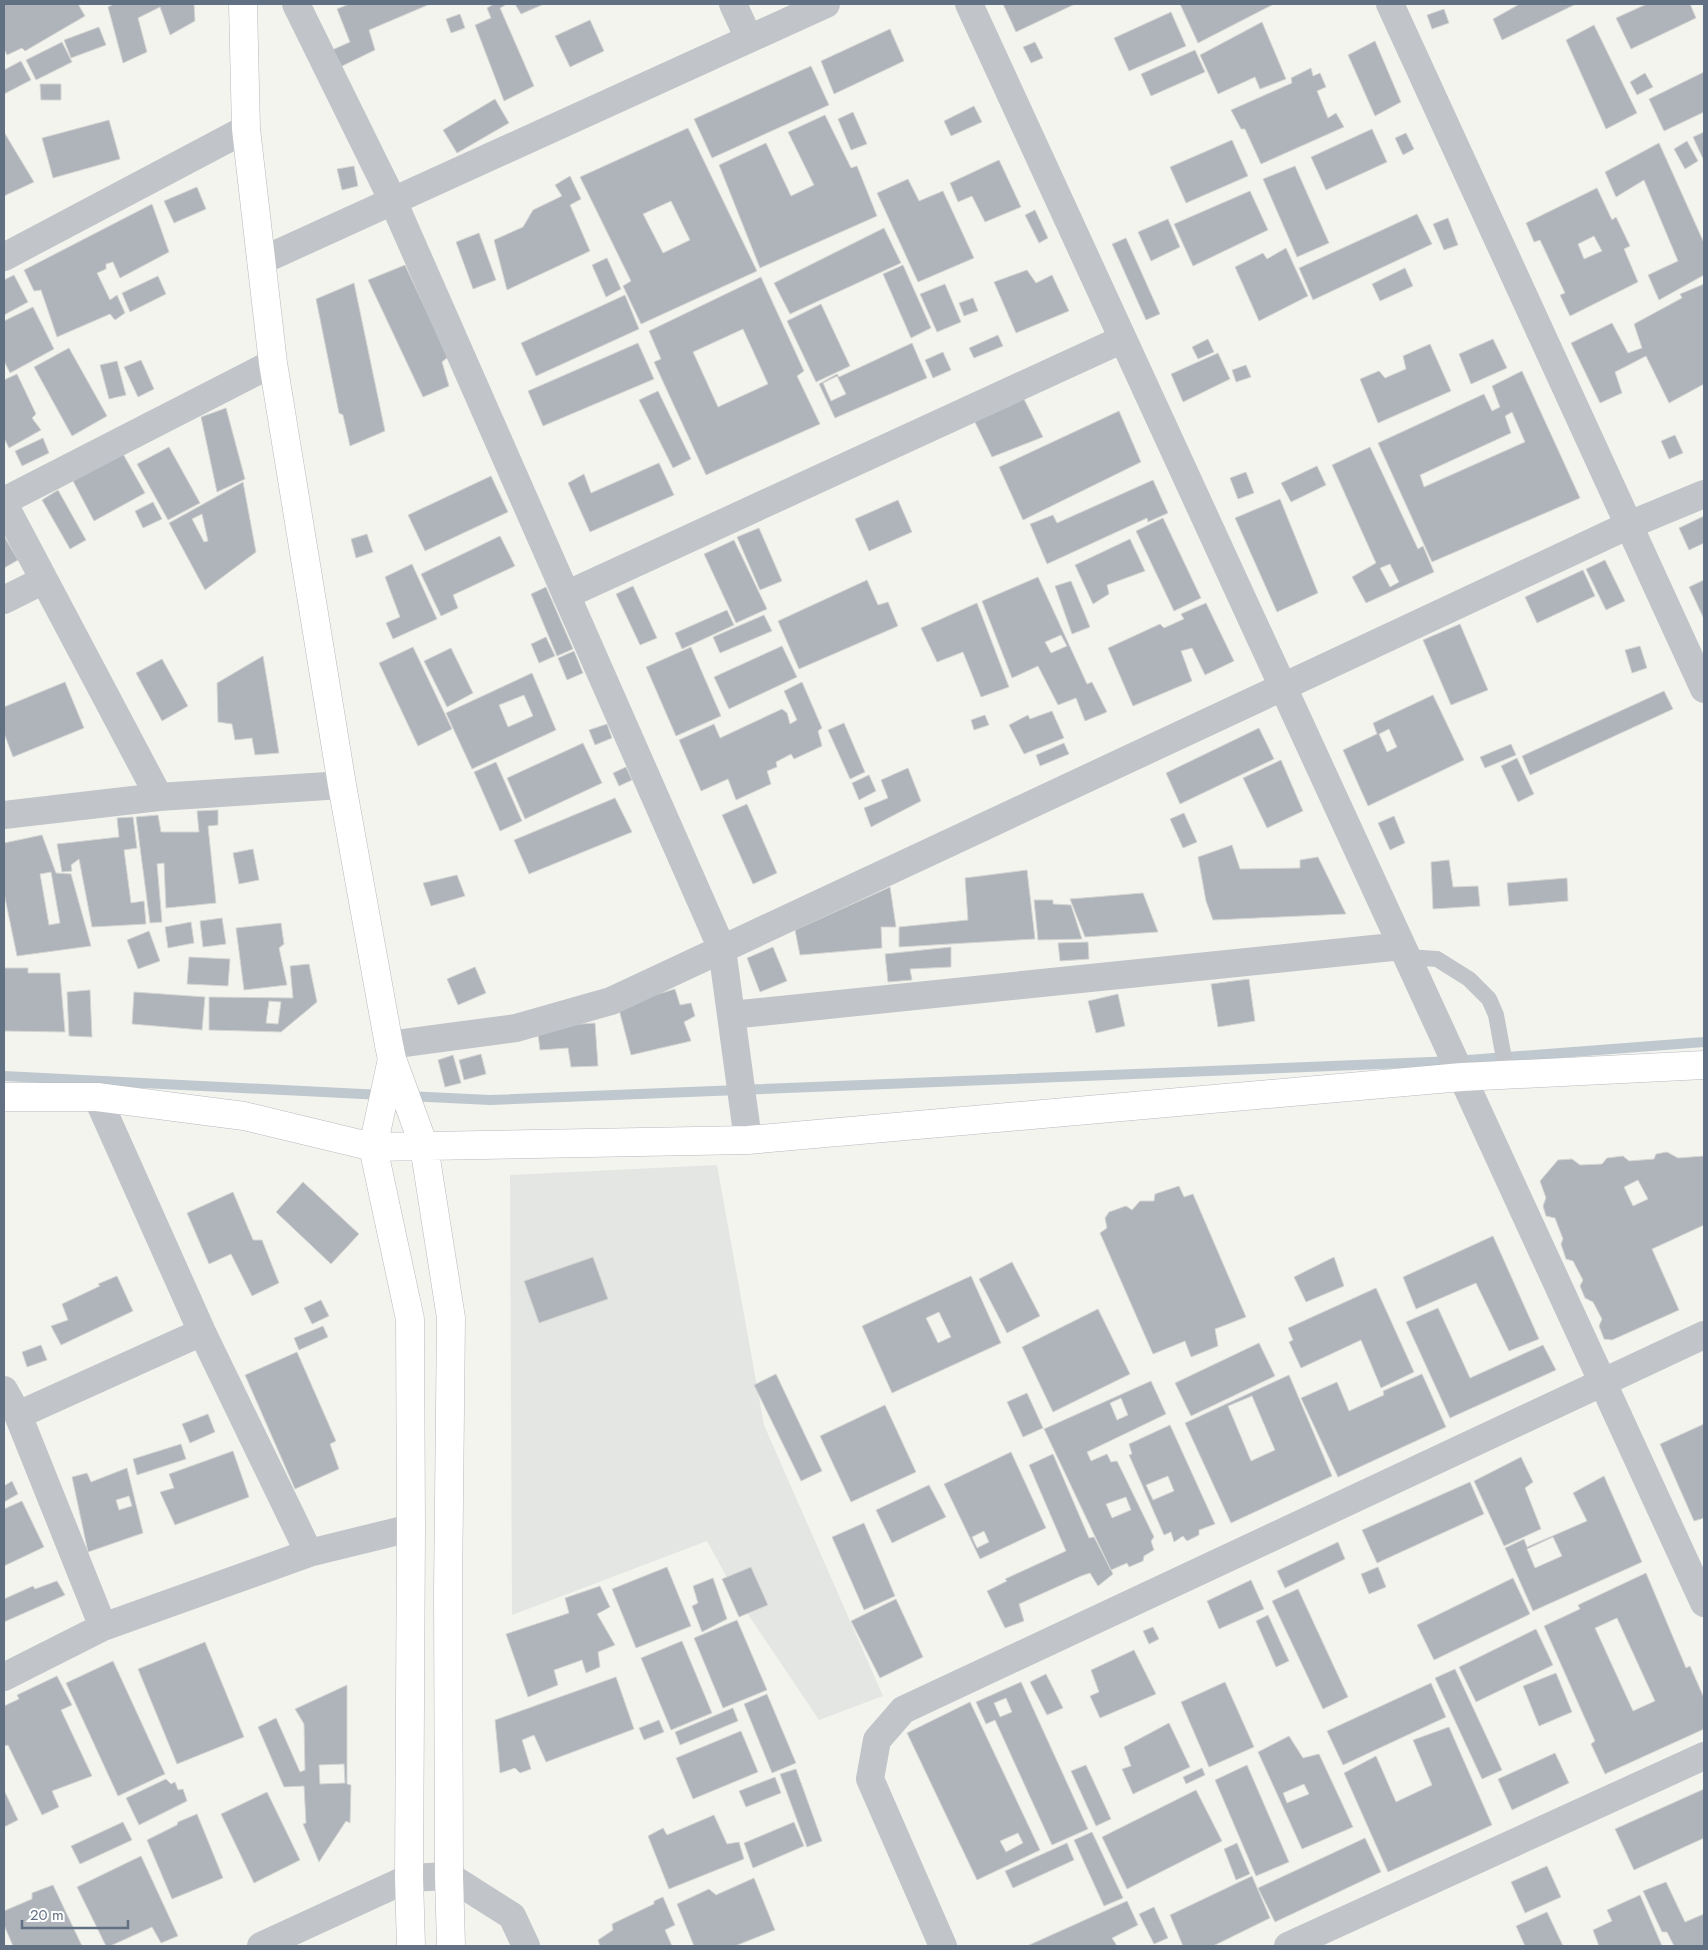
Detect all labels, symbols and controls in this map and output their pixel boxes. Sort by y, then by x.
scale bar [22,1898,129,1930]
text: 20 m [30,1904,64,1926]

